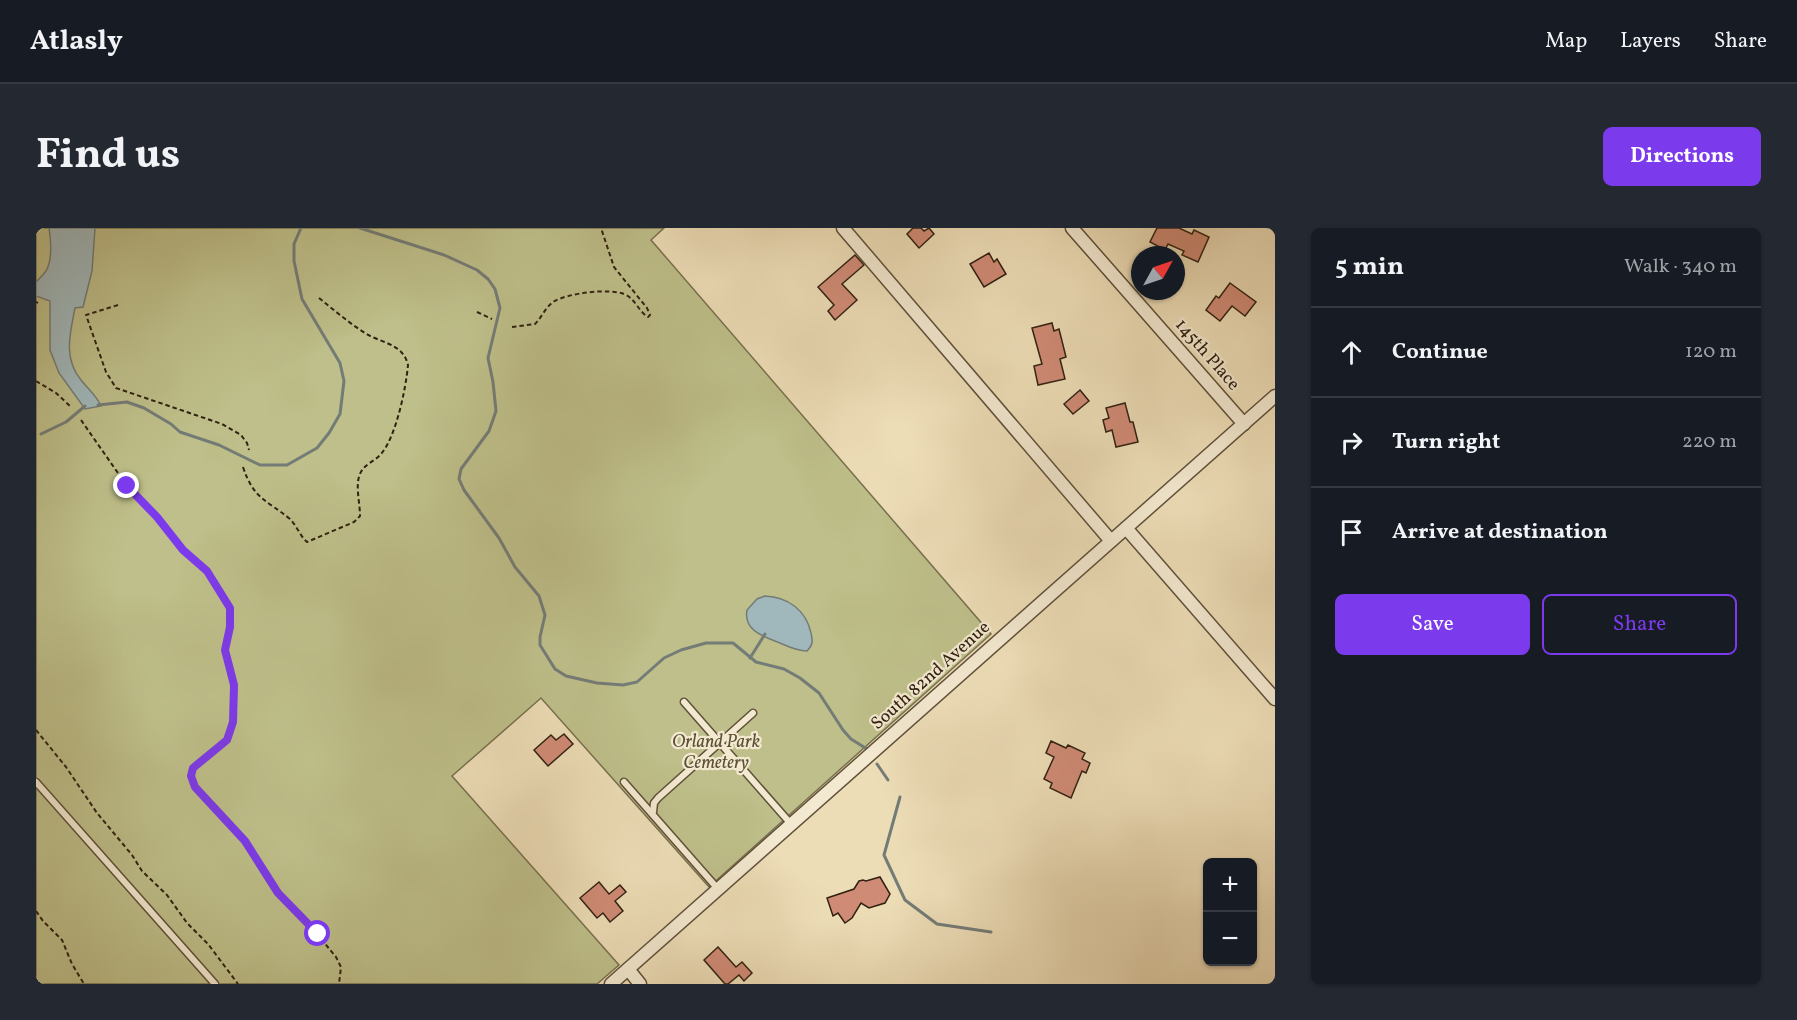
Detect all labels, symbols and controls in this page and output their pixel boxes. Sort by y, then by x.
text: Atlasly [30,22,123,61]
text: Map [1545,27,1587,56]
text: Layers [1620,27,1681,56]
text: Share [1714,27,1767,56]
text: Find us [36,127,180,186]
button: Directions [1603,127,1761,186]
north arrow [1131,246,1185,300]
text: 5 min [1335,249,1404,285]
text: Walk · 340 m [1624,253,1737,281]
street label: 145th Place [1169,314,1245,396]
icon: ahead [1335,336,1368,369]
text: Continue [1392,337,1488,368]
text: 120 m [1685,338,1737,366]
icon: right [1335,426,1368,459]
text: Turn right [1392,427,1500,458]
text: 220 m [1682,428,1737,456]
route end [113,472,139,498]
icon: arrive [1335,516,1368,549]
text: Arrive at destination [1392,517,1608,548]
button: Save [1335,594,1530,655]
button: Share [1542,594,1737,655]
street label: South 82nd Avenue [866,616,996,736]
park label: Orland Park Cemetery [672,730,760,776]
map controls [1203,858,1257,966]
button: + [1203,858,1257,912]
button: − [1203,912,1257,966]
route start [304,920,330,946]

